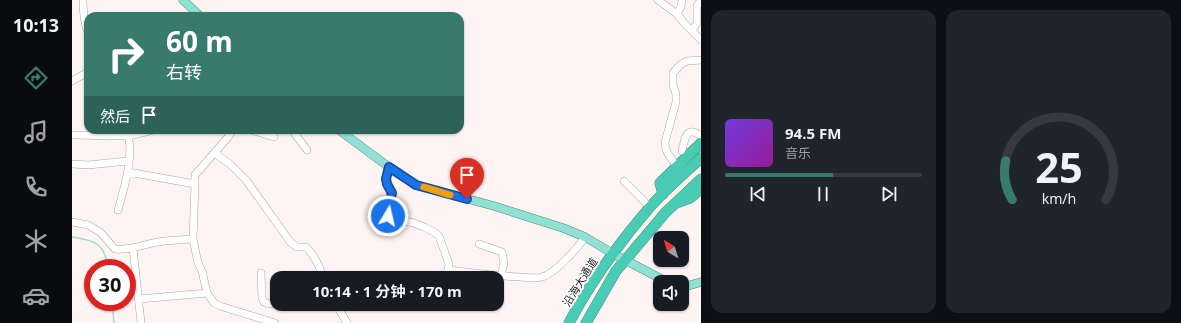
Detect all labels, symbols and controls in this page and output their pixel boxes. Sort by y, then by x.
text: 10:13 [13,13,59,37]
text: 60 m [166,22,233,60]
icon: right [100,28,152,80]
text: 右转 [166,60,202,84]
icon: directions [22,64,50,92]
icon: arrive [138,104,160,126]
text: 然后 [100,106,130,126]
icon: music [22,118,50,146]
text: 94.5 FM [785,123,841,143]
text: 25 [1035,138,1082,194]
text: 音乐 [785,144,811,162]
pin [450,158,484,199]
icon: arrive [456,164,478,186]
icon: phone [22,173,50,201]
icon: previous [747,183,769,205]
icon: pause [812,183,834,205]
icon: next [878,183,900,205]
text: km/h [1041,188,1076,207]
position arrow [367,195,409,237]
icon: climate [22,227,50,255]
north arrow [653,231,689,267]
map controls [653,231,689,311]
street label: 沿海大通道 [559,254,601,309]
speed limit sign: 30 [84,259,136,311]
button: sound [653,275,689,311]
text: 10:14 · 1 分钟 · 170 m [312,281,462,301]
icon: car [22,282,50,310]

